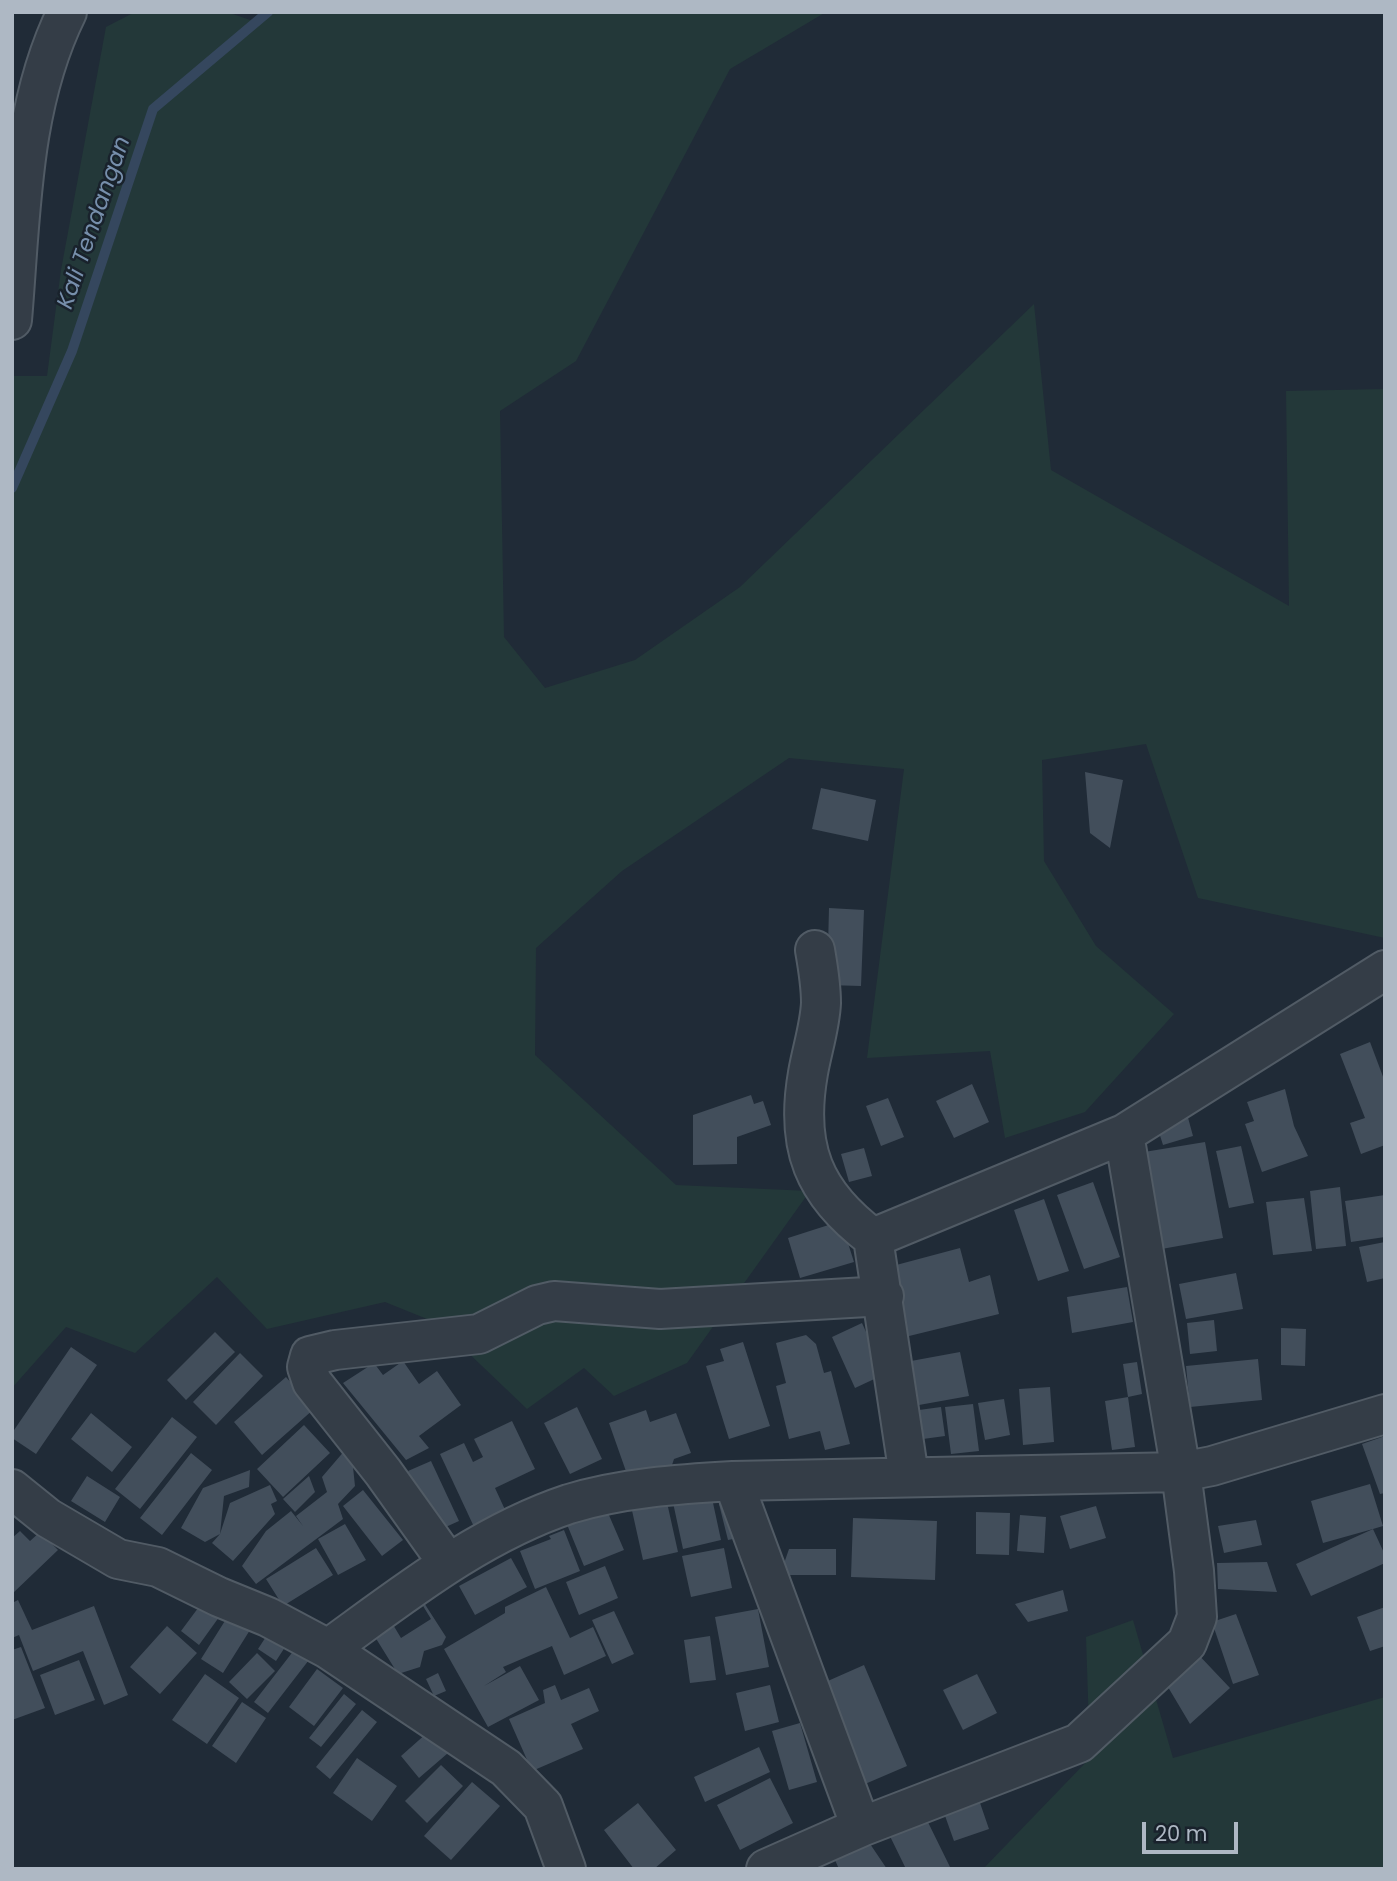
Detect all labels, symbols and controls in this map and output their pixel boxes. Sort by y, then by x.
water label: Kali Tendangan [53,133,137,313]
scale bar [1145,1808,1241,1852]
text: 20 m [1155,1819,1208,1848]

